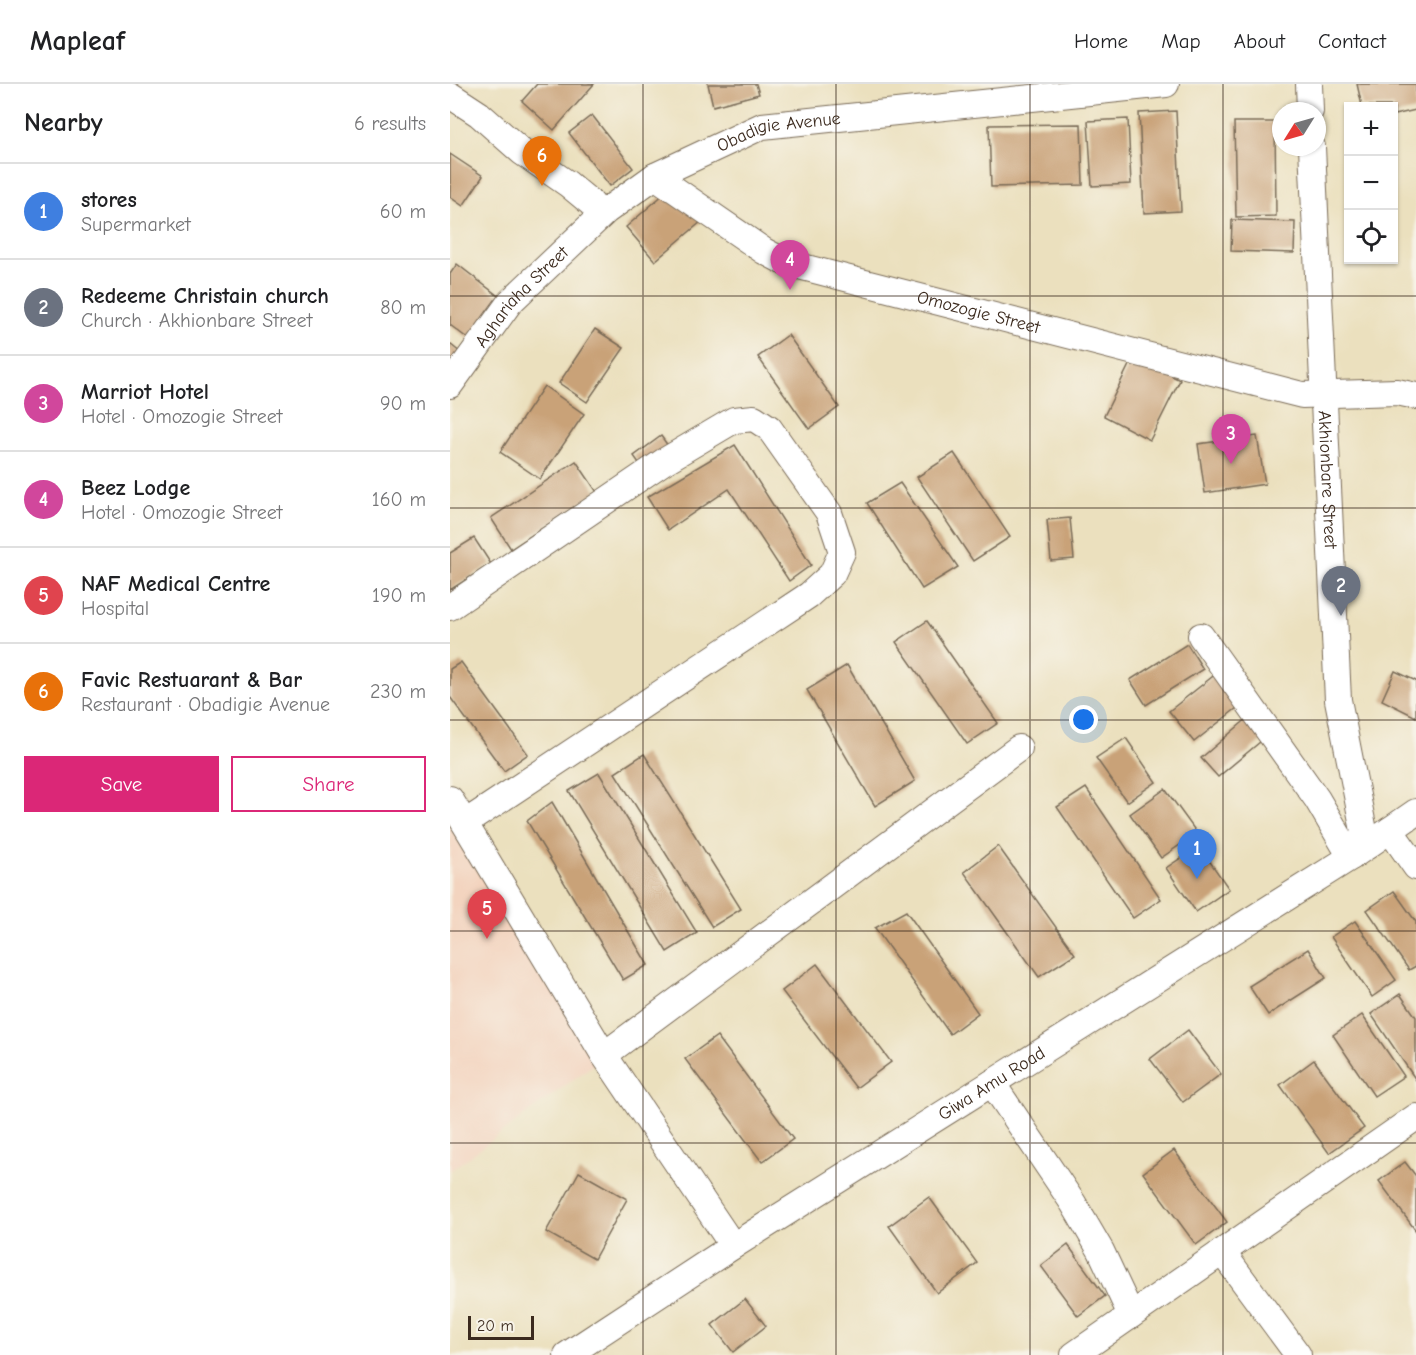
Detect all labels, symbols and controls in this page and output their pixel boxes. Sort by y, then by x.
text: Mapleaf [30,25,125,57]
text: Home [1074,29,1128,53]
text: Map [1161,29,1201,53]
text: About [1234,29,1285,53]
text: Contact [1318,29,1386,53]
north arrow [1272,102,1326,156]
map controls [1344,102,1398,264]
button: + [1344,102,1398,156]
street label: Obadigie Avenue [713,107,842,156]
text: Nearby [24,108,103,138]
text: 6 results [354,112,426,135]
pin: 6 [522,136,562,186]
button: − [1344,156,1398,210]
text: stores [81,187,137,213]
text: 1 [40,200,47,223]
text: 60 m [380,200,426,223]
button: locate [1344,210,1398,264]
text: Supermarket [81,213,191,236]
pin: 4 [770,240,810,290]
street label: Aghariaha Street [470,241,573,351]
text: Redeeme Christain church [81,283,329,309]
street label: Omozogie Street [915,286,1043,338]
text: 2 [39,296,48,319]
text: 80 m [380,296,426,319]
text: Church · Akhionbare Street [81,309,312,332]
text: Marriot Hotel [81,379,209,405]
text: 3 [39,392,48,415]
text: 90 m [380,392,426,415]
text: Hotel · Omozogie Street [81,405,282,428]
street label: Akhionbare Street [1314,410,1341,550]
pin: 3 [1212,414,1250,464]
text: Beez Lodge [81,475,190,501]
text: 4 [39,488,48,511]
text: 160 m [372,488,426,511]
text: Hotel · Omozogie Street [81,501,282,524]
pin: 2 [1322,566,1360,616]
text: NAF Medical Centre [81,571,270,597]
text: 5 [38,584,49,607]
text: 190 m [372,584,426,607]
text: Hospital [81,597,149,620]
text: Favic Restuarant & Bar [81,667,302,693]
text: 6 [38,680,49,703]
text: 230 m [370,680,426,703]
text: Restaurant · Obadigie Avenue [81,693,330,716]
your location [1069,705,1098,734]
button: Save [24,756,219,812]
button: Share [231,756,426,812]
pin: 1 [1178,830,1216,879]
pin: 5 [468,890,507,939]
street label: Giwa Amu Road [934,1042,1049,1125]
scale bar [468,1313,534,1340]
text: 20 m [477,1317,514,1335]

